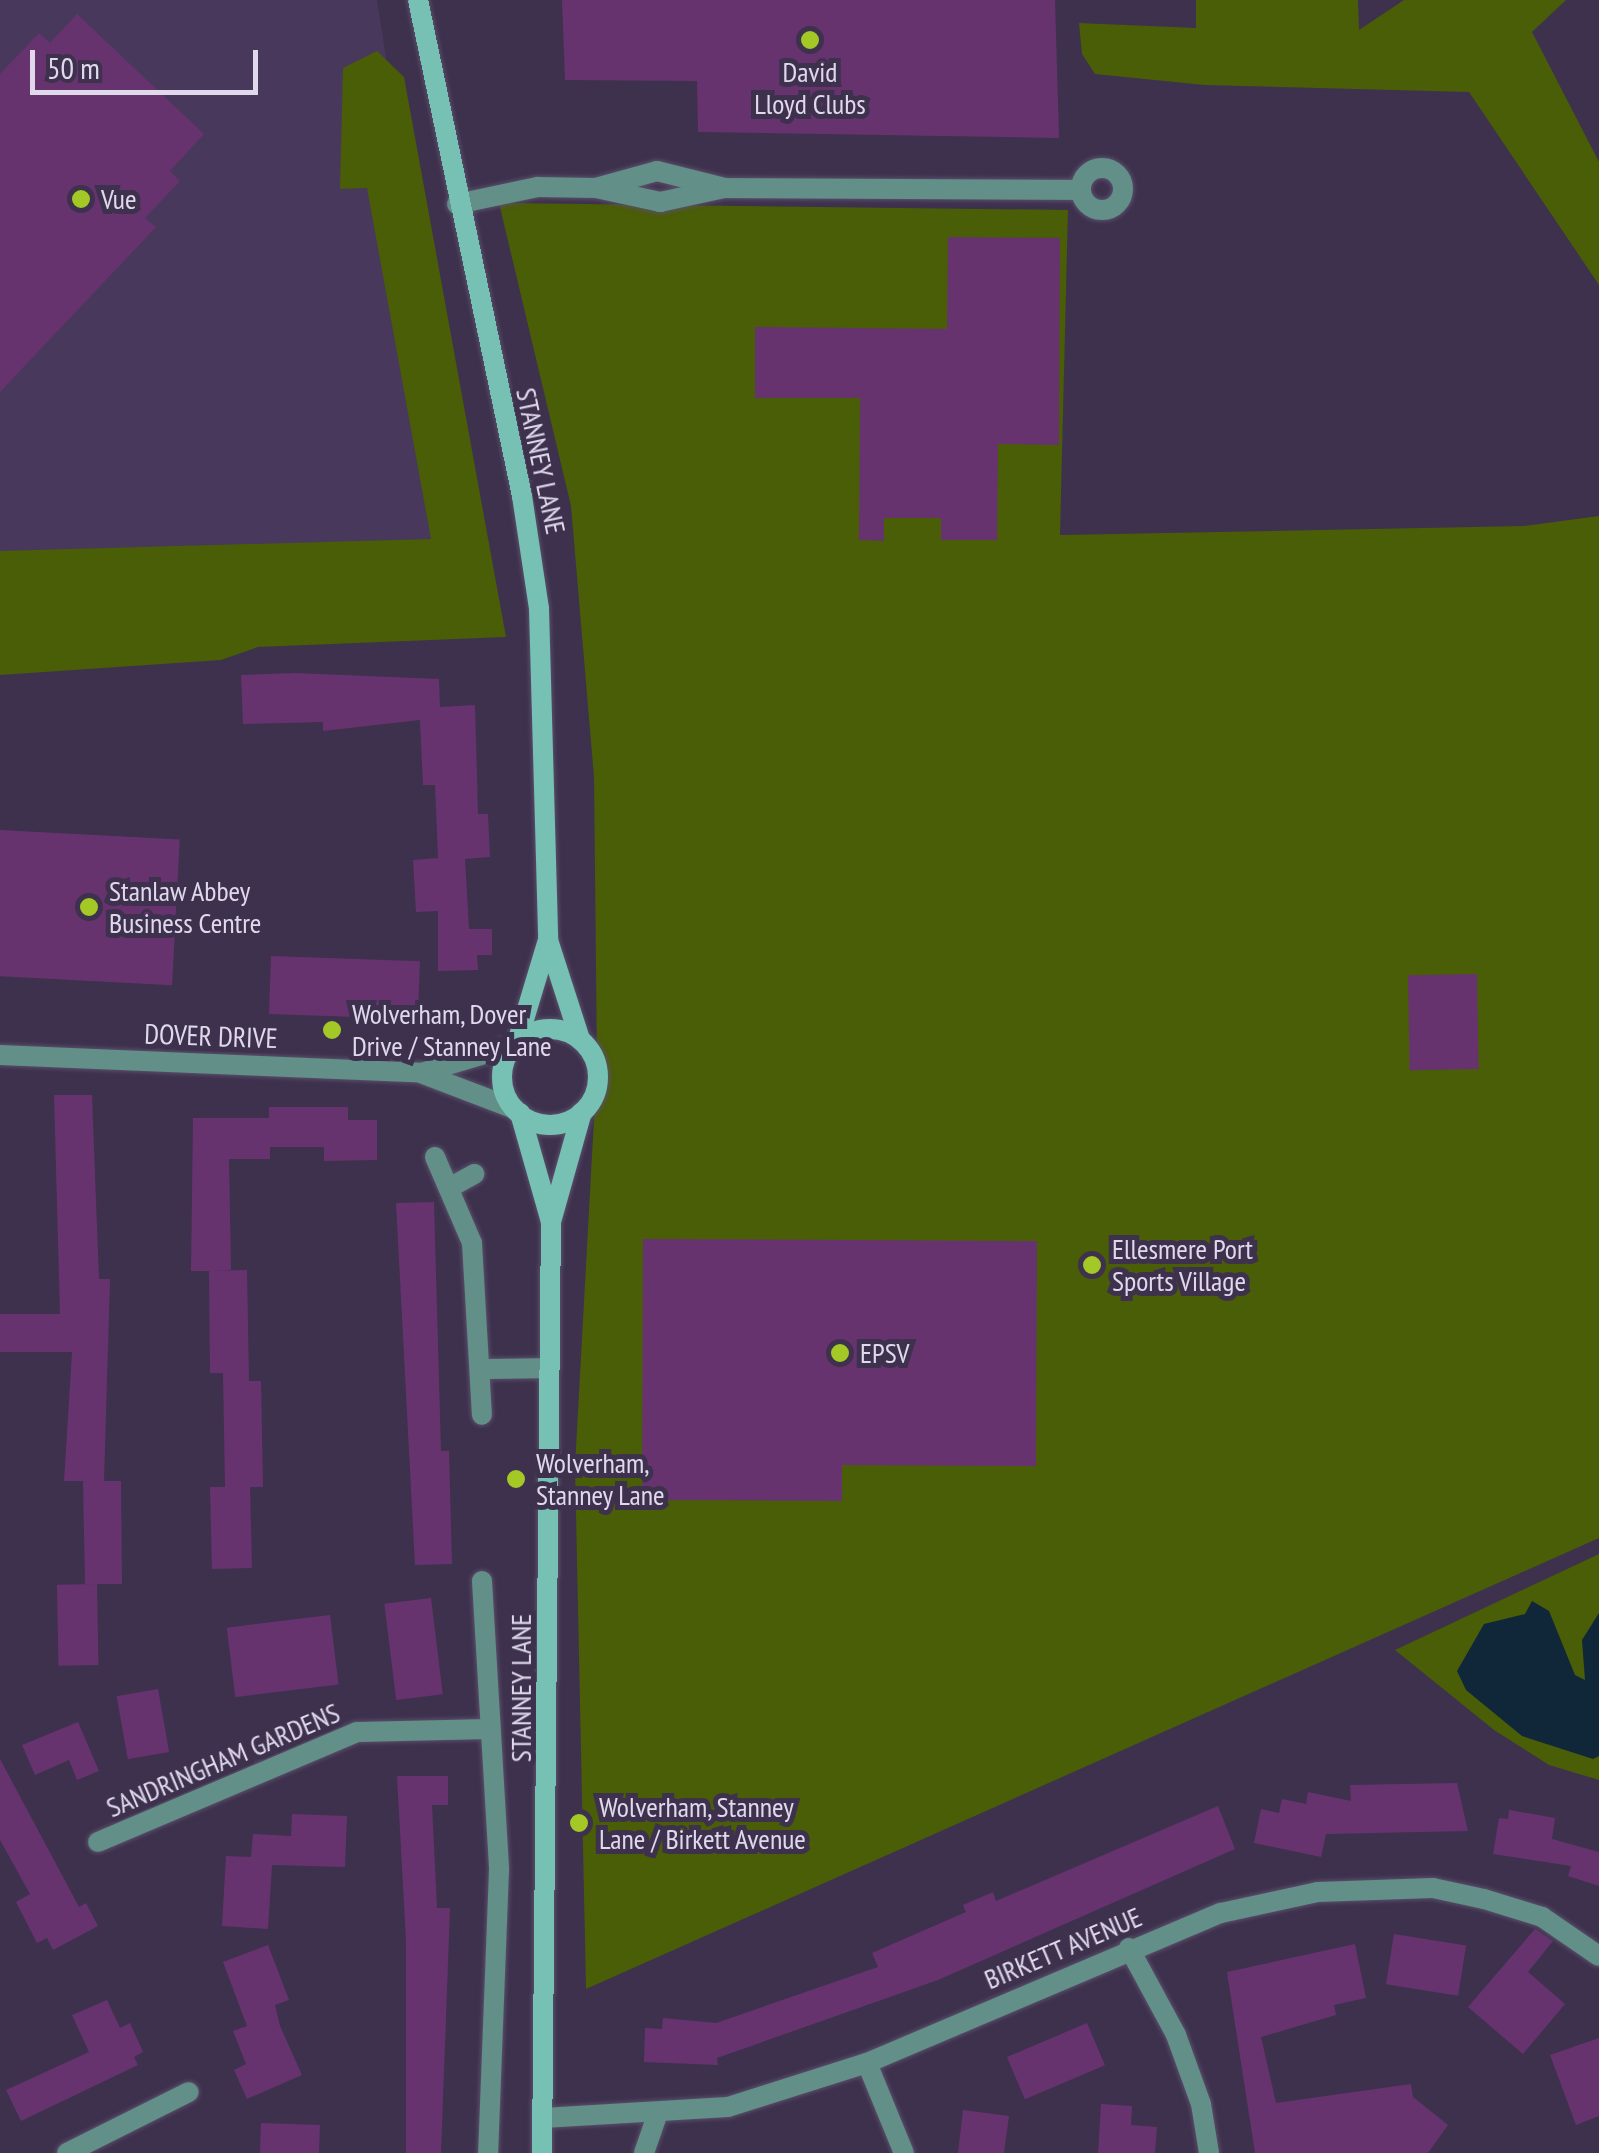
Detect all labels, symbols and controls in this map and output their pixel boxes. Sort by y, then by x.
marker: David Lloyd Clubs [799,29,821,51]
scale bar [35,30,262,92]
text: 50 m [47,48,100,87]
place label: David Lloyd Clubs [754,55,866,121]
place label: Vue [101,182,137,216]
marker: Vue [70,188,92,210]
street label: STANNEY LANE [509,385,573,537]
place label: Stanlaw Abbey Business Centre [109,874,261,940]
marker: Stanlaw Abbey Business Centre [78,896,100,918]
place label: Wolverham, Dover Drive / Stanney Lane [352,997,552,1063]
street label: DOVER DRIVE [144,1017,278,1055]
marker: Wolverham, Dover Drive / Stanney Lane [321,1019,343,1041]
place label: Ellesmere Port Sports Village [1112,1232,1253,1298]
marker: Ellesmere Port Sports Village [1081,1254,1103,1276]
place label: EPSV [860,1336,910,1370]
marker: EPSV [829,1342,851,1364]
place label: Wolverham, Stanney Lane [536,1446,665,1512]
marker: Wolverham, Stanney Lane [505,1468,527,1490]
street label: STANNEY LANE [504,1613,538,1763]
street label: SANDRINGHAM GARDENS [101,1696,345,1824]
place label: Wolverham, Stanney Lane / Birkett Avenue [599,1790,807,1856]
marker: Wolverham, Stanney Lane / Birkett Avenue [568,1812,590,1834]
street label: BIRKETT AVENUE [979,1899,1147,1997]

